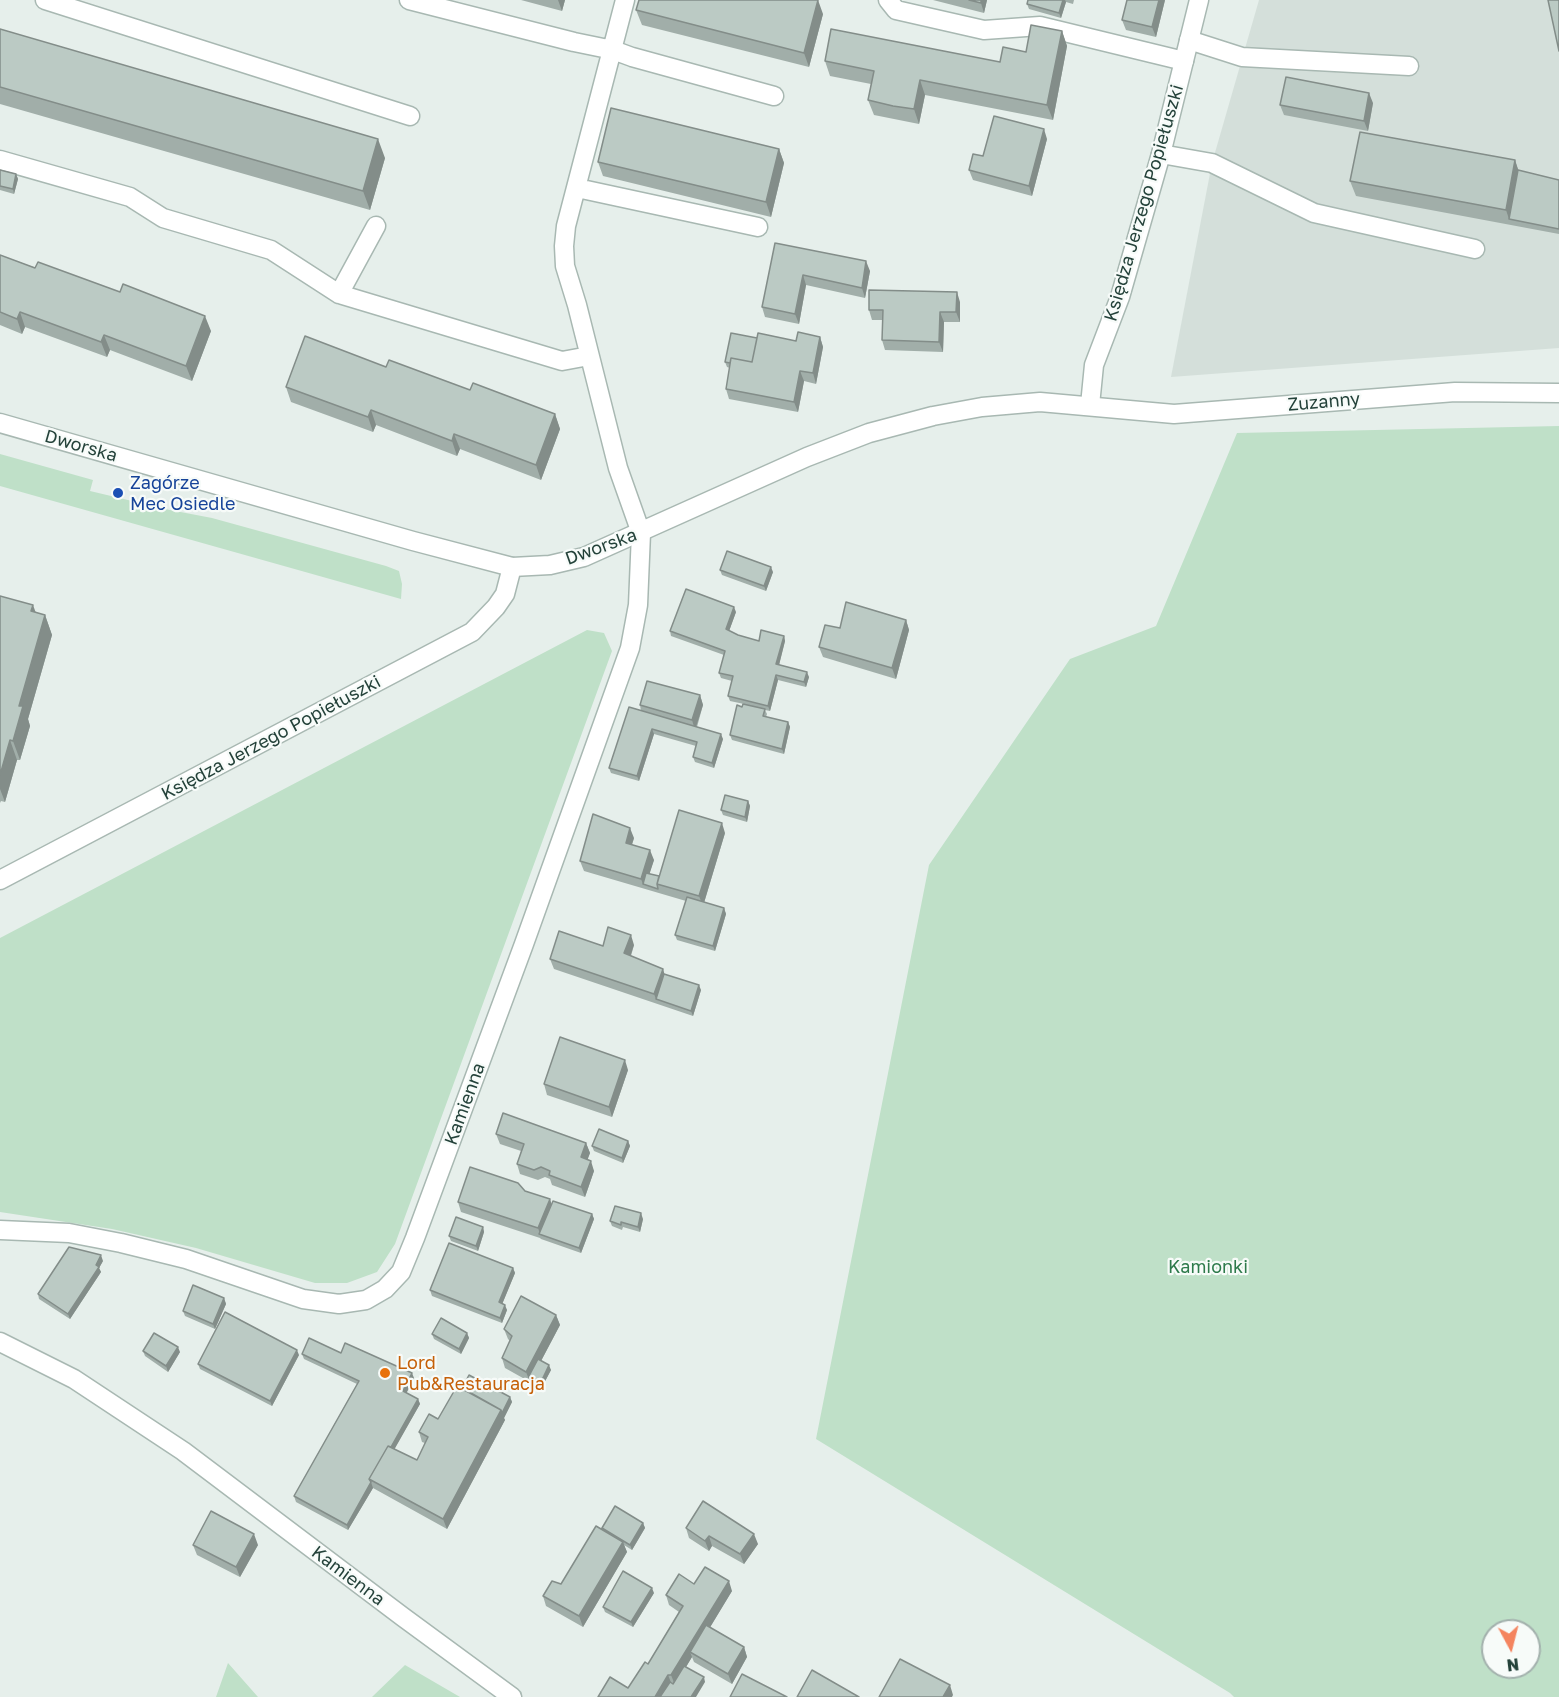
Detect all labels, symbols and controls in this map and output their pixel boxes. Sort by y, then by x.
street label: Księdza Jerzego Popiełuszki [1100,82,1188,324]
street label: Zuzanny [1287,388,1361,416]
street label: Dworska [42,425,120,467]
place label: Zagórze Mec Osiedle [130,472,235,514]
marker: Zagórze Mec Osiedle [111,486,125,500]
street label: Dworska [562,524,640,570]
street label: Księdza Jerzego Popiełuszki [158,671,384,805]
street label: Kamienna [440,1060,490,1148]
park label: Kamionki [1168,1256,1248,1278]
place label: Lord Pub&Restauracja [397,1352,545,1394]
marker: Lord Pub&Restauracja [378,1366,392,1380]
street label: Kamienna [307,1542,389,1610]
north arrow [1481,1619,1541,1679]
text: N [1506,1654,1520,1676]

